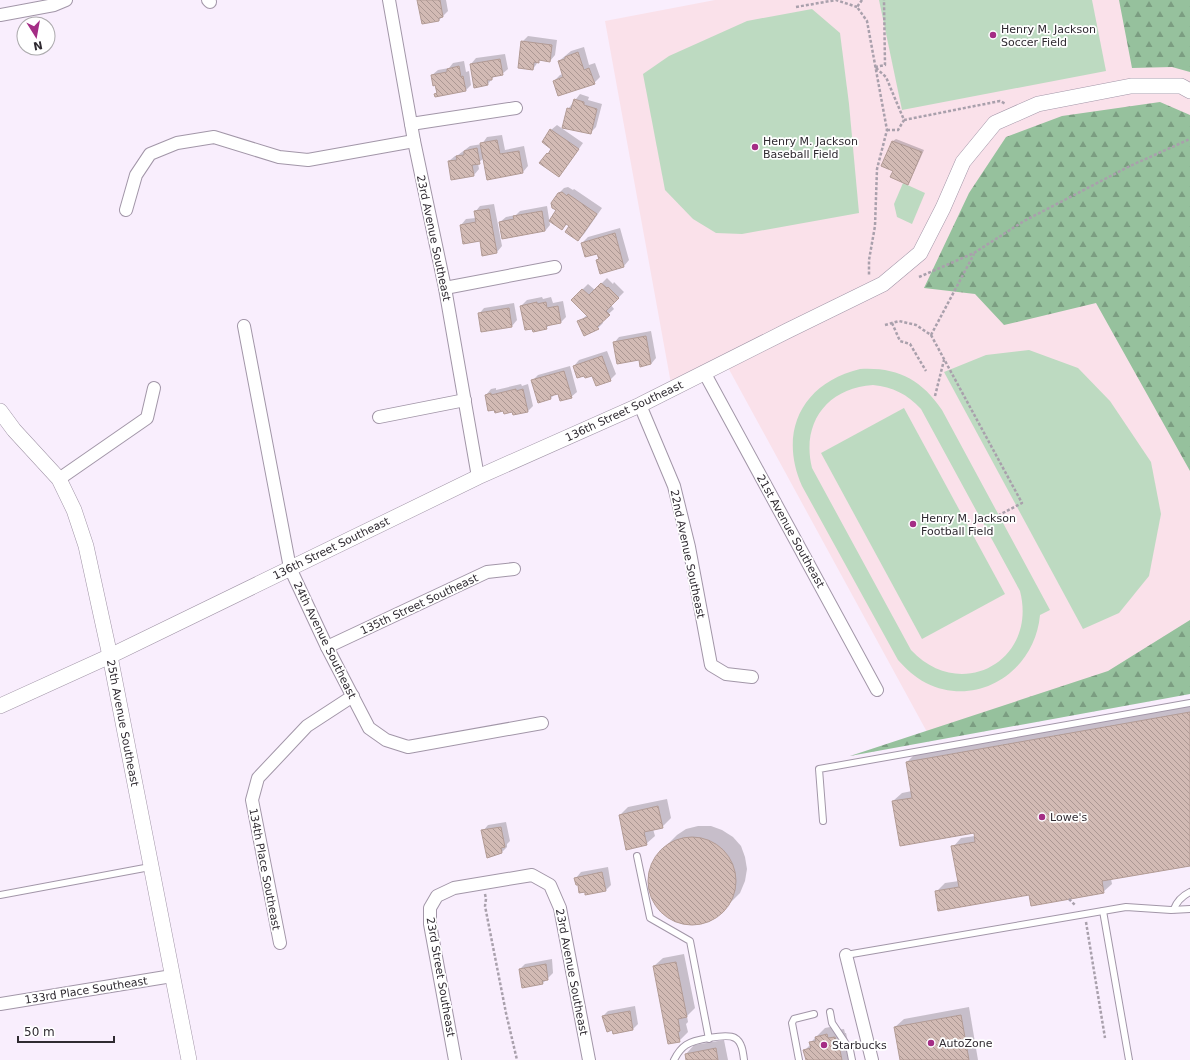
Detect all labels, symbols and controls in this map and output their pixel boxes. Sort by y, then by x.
north arrow [16,16,56,56]
place label: Henry M. Jackson Soccer Field [1001,23,1096,49]
marker: Henry M. Jackson Soccer Field [988,30,998,40]
text: N [32,38,44,53]
place label: Henry M. Jackson Baseball Field [763,135,858,161]
marker: Henry M. Jackson Baseball Field [750,142,760,152]
street label: 23rd Avenue Southeast [414,174,453,303]
street label: 136th Street Southeast [563,378,686,444]
street label: 21st Avenue Southeast [754,472,827,591]
street label: 22nd Avenue Southeast [667,489,708,620]
place label: Henry M. Jackson Football Field [921,512,1016,538]
street label: 136th Street Southeast [271,514,392,582]
marker: Henry M. Jackson Football Field [908,519,918,529]
street label: 135th Street Southeast [358,571,481,637]
street label: 24th Avenue Southeast [291,580,359,702]
street label: 25th Avenue Southeast [104,659,141,788]
street label: 134th Place Southeast [246,807,283,932]
place label: Lowe's [1050,811,1087,824]
marker: Lowe's [1037,812,1047,822]
street label: 23rd Avenue Southeast [553,908,590,1037]
street label: 23rd Street Southeast [424,916,458,1039]
street label: 133rd Place Southeast [24,974,149,1007]
scale bar [18,1018,114,1044]
text: 50 m [24,1025,55,1039]
place label: AutoZone [939,1037,993,1050]
marker: AutoZone [926,1038,936,1048]
place label: Starbucks [832,1039,887,1052]
marker: Starbucks [819,1040,829,1050]

